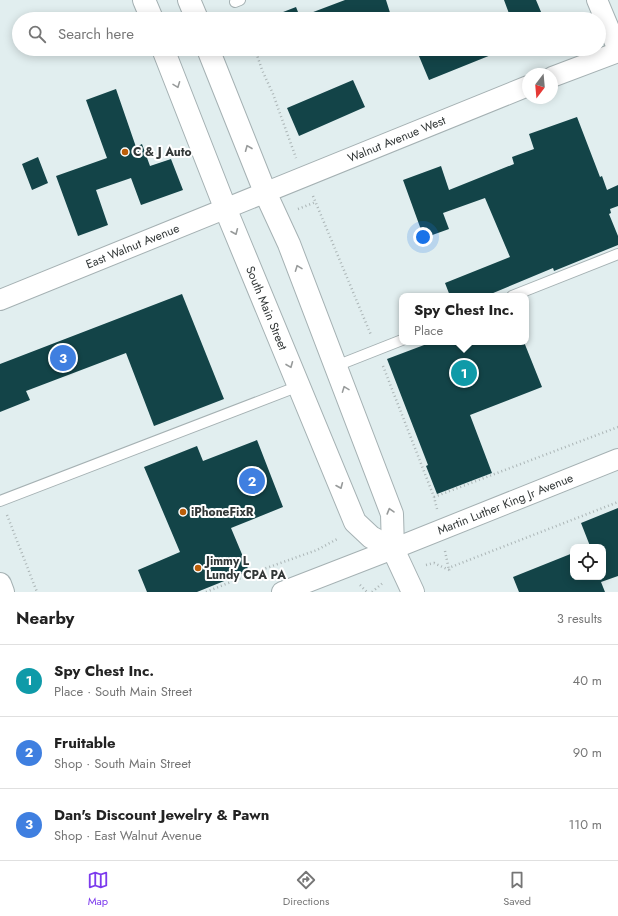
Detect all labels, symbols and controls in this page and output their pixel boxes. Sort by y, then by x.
search box [12,12,606,56]
icon: search [26,23,48,45]
text: Search here [58,23,134,45]
north arrow [522,68,558,104]
one-way arrow [173,82,181,89]
street label: Walnut Avenue West [345,111,448,167]
place label: C & J Auto [133,143,192,161]
one-way arrow [244,145,252,152]
marker: C & J Auto [120,147,130,157]
street label: East Walnut Avenue [83,219,182,273]
your location [413,227,433,247]
one-way arrow [230,228,238,236]
street label: South Main Street [241,263,292,353]
one-way arrow [295,264,303,271]
popup [399,293,529,345]
text: Spy Chest Inc. [414,299,514,321]
text: Place [414,321,443,340]
pin: 3 [50,343,76,373]
pin: 1 [451,358,477,388]
one-way arrow [286,362,294,369]
one-way arrow [341,386,349,393]
pin: 2 [239,466,265,496]
street label: Martin Luther King Jr Avenue [435,469,576,539]
one-way arrow [335,481,343,489]
place label: iPhoneFixR [191,503,254,521]
marker: iPhoneFixR [178,507,188,517]
one-way arrow [386,507,395,514]
map controls [570,544,606,580]
button: locate [570,544,606,580]
place label: Jimmy L Lundy CPA PA [204,552,286,584]
marker: Jimmy L Lundy CPA PA [193,563,203,573]
text: Nearby [16,606,74,630]
text: 3 results [557,609,602,628]
text: Spy Chest Inc. [54,660,154,682]
text: 1 [26,671,32,690]
text: 40 m [573,671,602,690]
text: Place · South Main Street [54,682,192,701]
text: Fruitable [54,732,116,754]
text: 2 [25,743,33,762]
text: 90 m [573,743,602,762]
text: Shop · South Main Street [54,754,191,773]
text: Dan's Discount Jewelry & Pawn [54,804,269,826]
text: 3 [25,815,33,834]
text: 110 m [568,815,602,834]
text: Shop · East Walnut Avenue [54,826,202,845]
tab: Map [87,869,109,909]
tab: Directions [283,869,329,909]
tab: Saved [503,869,531,909]

